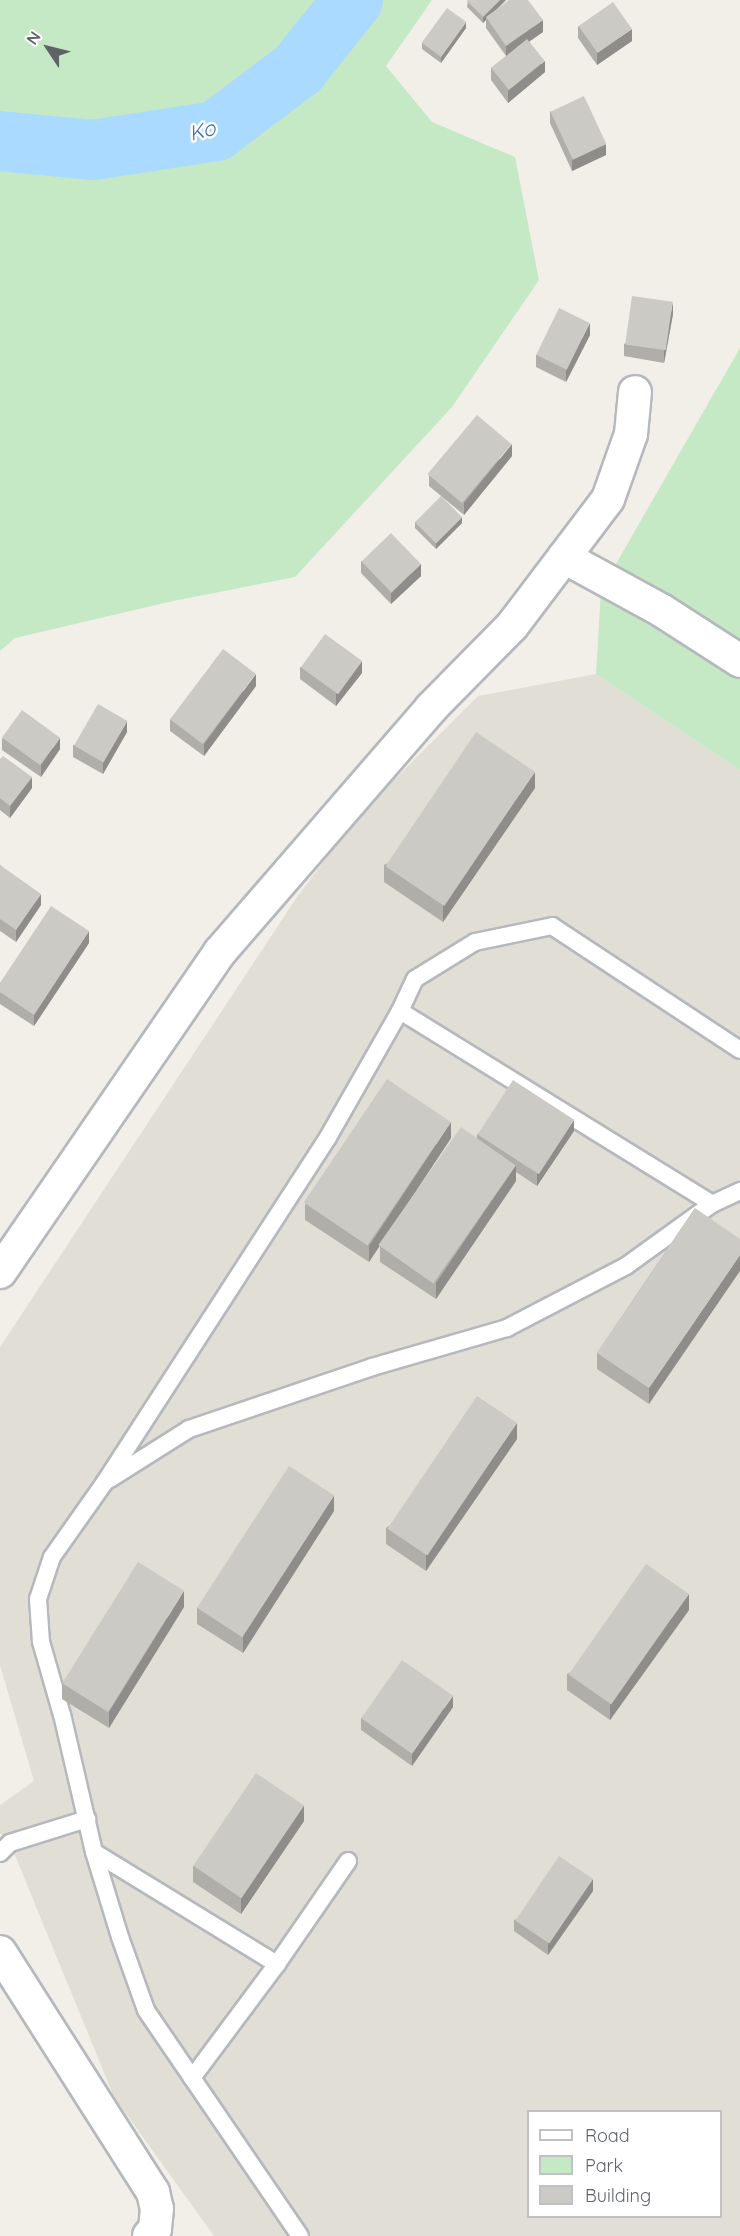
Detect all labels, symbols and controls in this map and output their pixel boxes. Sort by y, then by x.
north arrow [18,18,78,78]
text: N [22,27,45,48]
water label: Ko [186,114,218,146]
legend [527,2110,722,2218]
text: Road [585,2124,630,2147]
text: Park [585,2154,623,2177]
text: Building [585,2184,651,2207]

